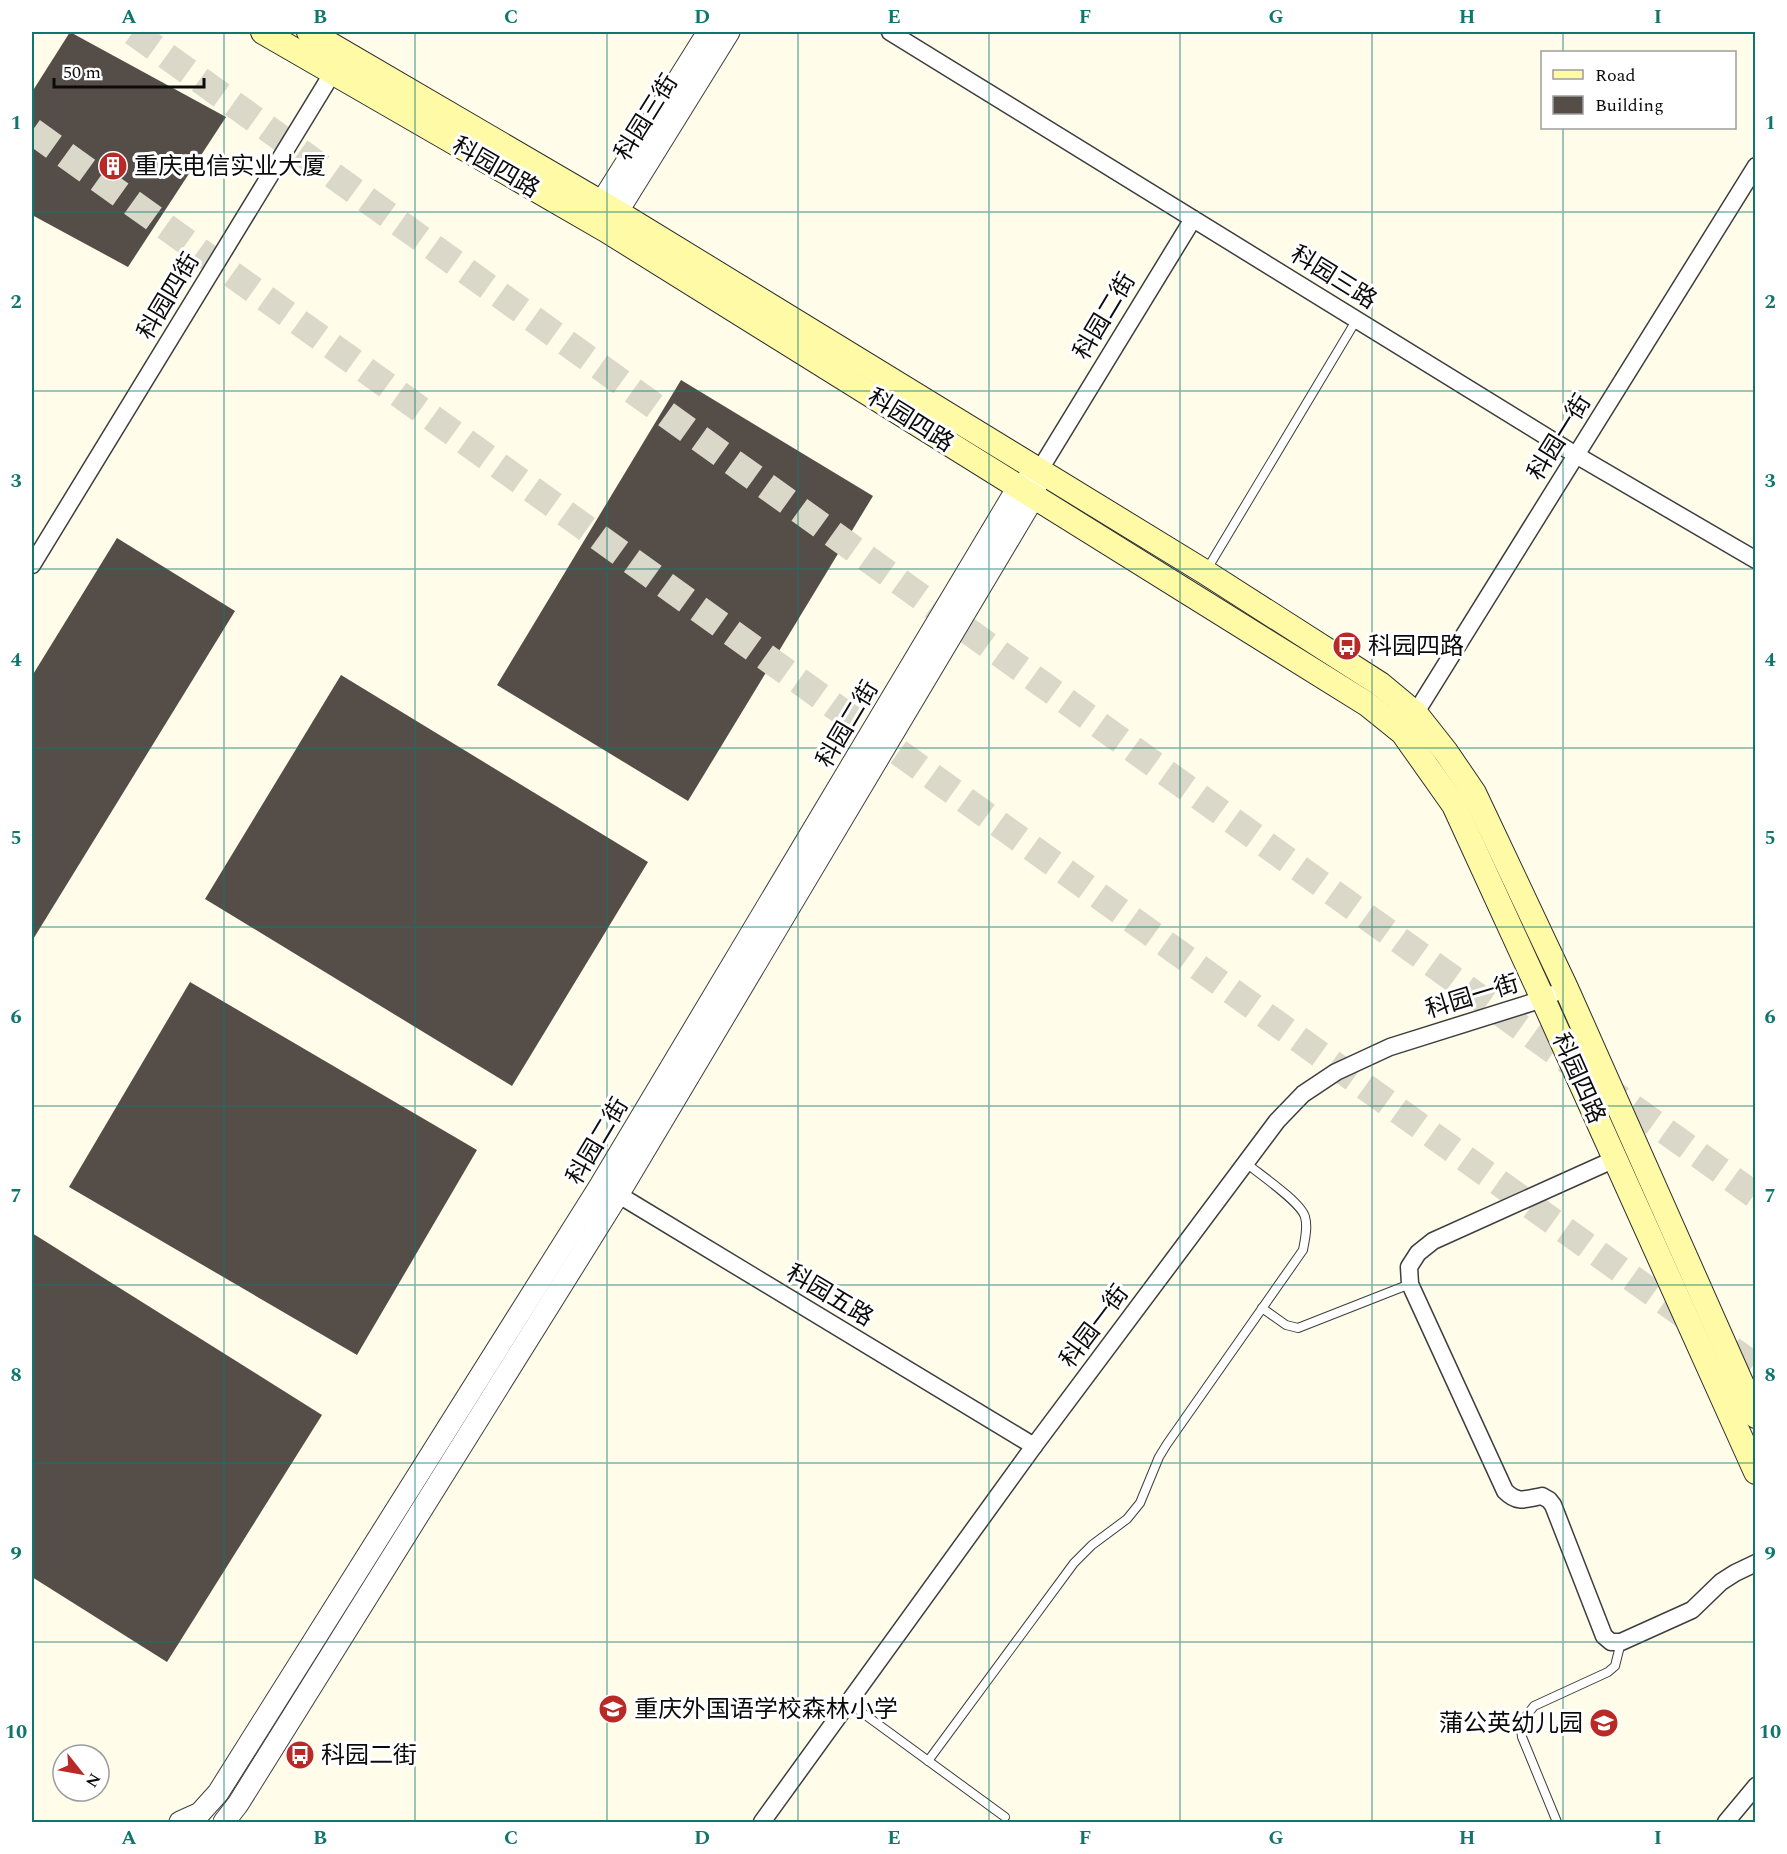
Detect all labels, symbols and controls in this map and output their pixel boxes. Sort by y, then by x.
text: A [121,2,137,32]
text: B [313,2,327,32]
text: C [504,2,518,32]
text: D [694,2,710,32]
text: E [887,2,901,32]
text: F [1079,2,1091,32]
text: G [1268,2,1284,32]
text: H [1459,2,1475,32]
text: I [1654,2,1662,32]
scale bar [54,51,204,89]
legend [1541,51,1736,129]
text: 50 m [63,59,101,86]
text: Road [1595,62,1636,89]
street label: 科园三街 [606,67,688,168]
text: Building [1595,92,1664,119]
text: 1 [10,108,22,138]
text: 1 [1764,108,1776,138]
street label: 科园四路 [445,128,546,207]
place label: 重庆电信实业大厦 [134,149,326,185]
building icon: 重庆电信实业大厦 [97,150,129,182]
street label: 科园三路 [1283,237,1384,319]
street label: 科园四街 [129,246,209,347]
street label: 科园二街 [1065,266,1145,367]
text: 2 [10,287,22,317]
text: 2 [1764,287,1776,317]
street label: 科园四路 [860,380,961,462]
street label: 科园一街 [1519,387,1601,488]
text: 3 [10,466,22,496]
text: 3 [1764,466,1776,496]
place label: 科园四路 [1368,629,1464,665]
bus stop icon: 科园四路 [1331,630,1363,662]
text: 4 [10,645,22,675]
text: 4 [1764,645,1776,675]
street label: 科园二街 [808,674,888,775]
text: 5 [10,823,22,853]
text: 5 [1764,823,1776,853]
street label: 科园一街 [1421,966,1523,1028]
text: 6 [10,1002,22,1032]
text: 6 [1764,1002,1776,1032]
street label: 科园四路 [1542,1027,1614,1130]
street label: 科园二街 [558,1091,638,1192]
text: 7 [10,1181,22,1211]
text: 7 [1764,1181,1776,1211]
street label: 科园五路 [779,1256,880,1336]
street label: 科园一街 [1052,1277,1138,1376]
text: 8 [10,1360,22,1390]
text: 8 [1764,1360,1776,1390]
text: 9 [10,1539,22,1569]
text: 9 [1764,1539,1776,1569]
place label: 重庆外国语学校森林小学 [634,1692,898,1728]
school or university icon: 重庆外国语学校森林小学 [597,1693,629,1725]
place label: 蒲公英幼儿园 [1439,1706,1583,1742]
school or university icon: 蒲公英幼儿园 [1588,1707,1620,1739]
text: 10 [5,1717,27,1747]
text: 10 [1759,1717,1781,1747]
place label: 科园二街 [321,1738,417,1774]
bus stop icon: 科园二街 [284,1739,316,1771]
north arrow [51,1743,111,1803]
text: N [79,1768,107,1792]
text: A [121,1823,137,1853]
text: B [313,1823,327,1853]
text: C [504,1823,518,1853]
text: D [694,1823,710,1853]
text: E [887,1823,901,1853]
text: F [1079,1823,1091,1853]
text: G [1268,1823,1284,1853]
text: H [1459,1823,1475,1853]
text: I [1654,1823,1662,1853]

